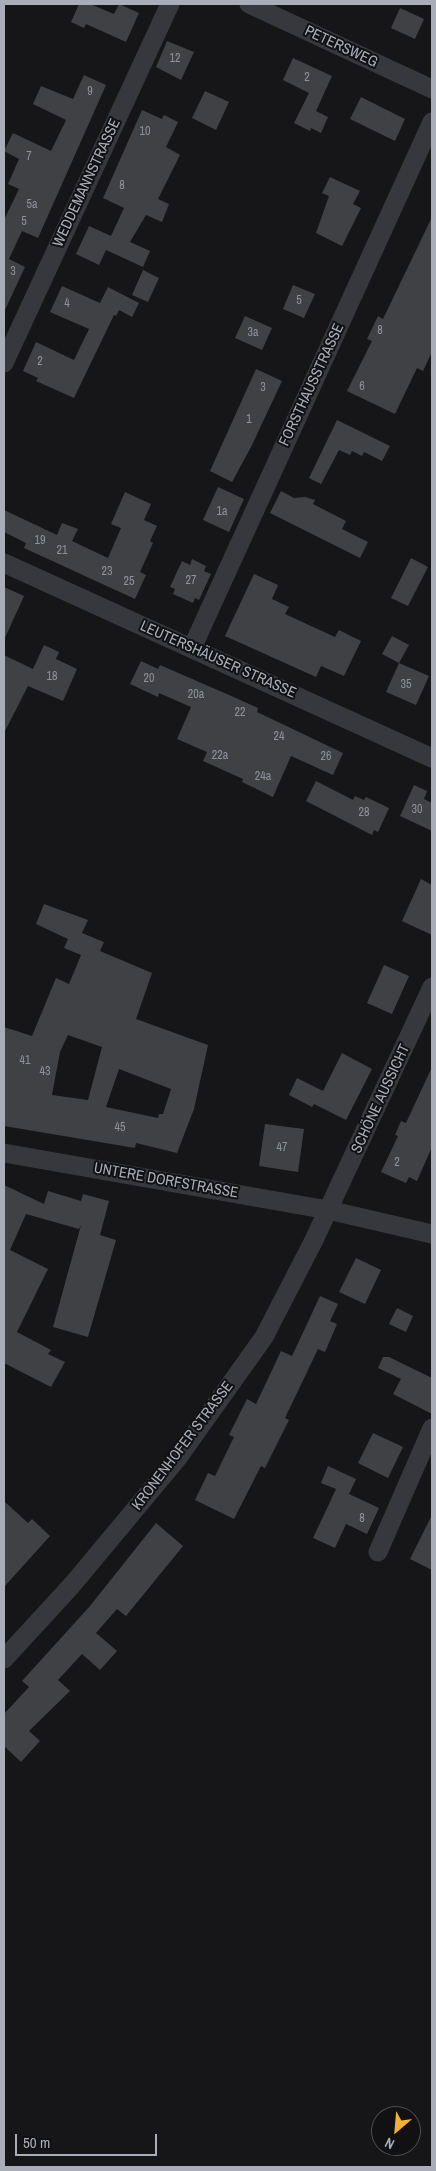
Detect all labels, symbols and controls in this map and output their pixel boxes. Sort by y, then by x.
street label: PETERSWEG [302,22,380,72]
house number: 12 [170,52,180,66]
house number: 2 [304,71,310,85]
house number: 9 [87,85,93,99]
street label: WEDDEMANNSTRASSE [49,116,125,250]
house number: 10 [140,125,150,139]
house number: 7 [26,150,32,164]
house number: 8 [119,179,125,193]
house number: 5a [27,198,37,212]
house number: 5 [21,215,27,229]
house number: 3 [10,265,16,279]
house number: 5 [296,294,302,308]
house number: 4 [64,297,70,311]
street label: FORSTHAUSSTRASSE [276,321,348,449]
house number: 8 [377,324,383,338]
house number: 3a [248,326,258,340]
house number: 2 [37,355,43,369]
house number: 6 [359,380,365,394]
house number: 3 [260,381,266,395]
house number: 1 [246,413,252,427]
house number: 1a [217,505,227,519]
house number: 19 [35,534,45,548]
house number: 21 [57,544,67,558]
house number: 23 [102,565,112,579]
house number: 27 [186,574,196,588]
house number: 25 [124,575,134,589]
street label: LEUTERSHÄUSER STRASSE [137,617,299,703]
house number: 18 [47,670,57,684]
house number: 20 [144,672,154,686]
house number: 35 [401,678,411,692]
house number: 20a [188,688,204,702]
house number: 22 [235,706,245,720]
house number: 24 [274,730,284,744]
house number: 22a [212,749,228,763]
house number: 26 [321,750,331,764]
house number: 24a [255,770,271,784]
house number: 30 [412,803,422,817]
house number: 28 [359,806,369,820]
street label: SCHÖNE AUSSICHT [348,1042,414,1156]
house number: 41 [20,1054,30,1068]
house number: 43 [40,1065,50,1079]
house number: 45 [115,1121,125,1135]
house number: 47 [277,1141,287,1155]
house number: 2 [394,1156,400,1170]
street label: UNTERE DORFSTRASSE [92,1159,240,1203]
street label: KRONENHOFER STRASSE [129,1378,237,1514]
house number: 8 [359,1512,365,1526]
north arrow [371,2106,421,2156]
scale bar [18,2124,160,2156]
text: 50 m [23,2132,50,2153]
text: N [382,2134,397,2153]

